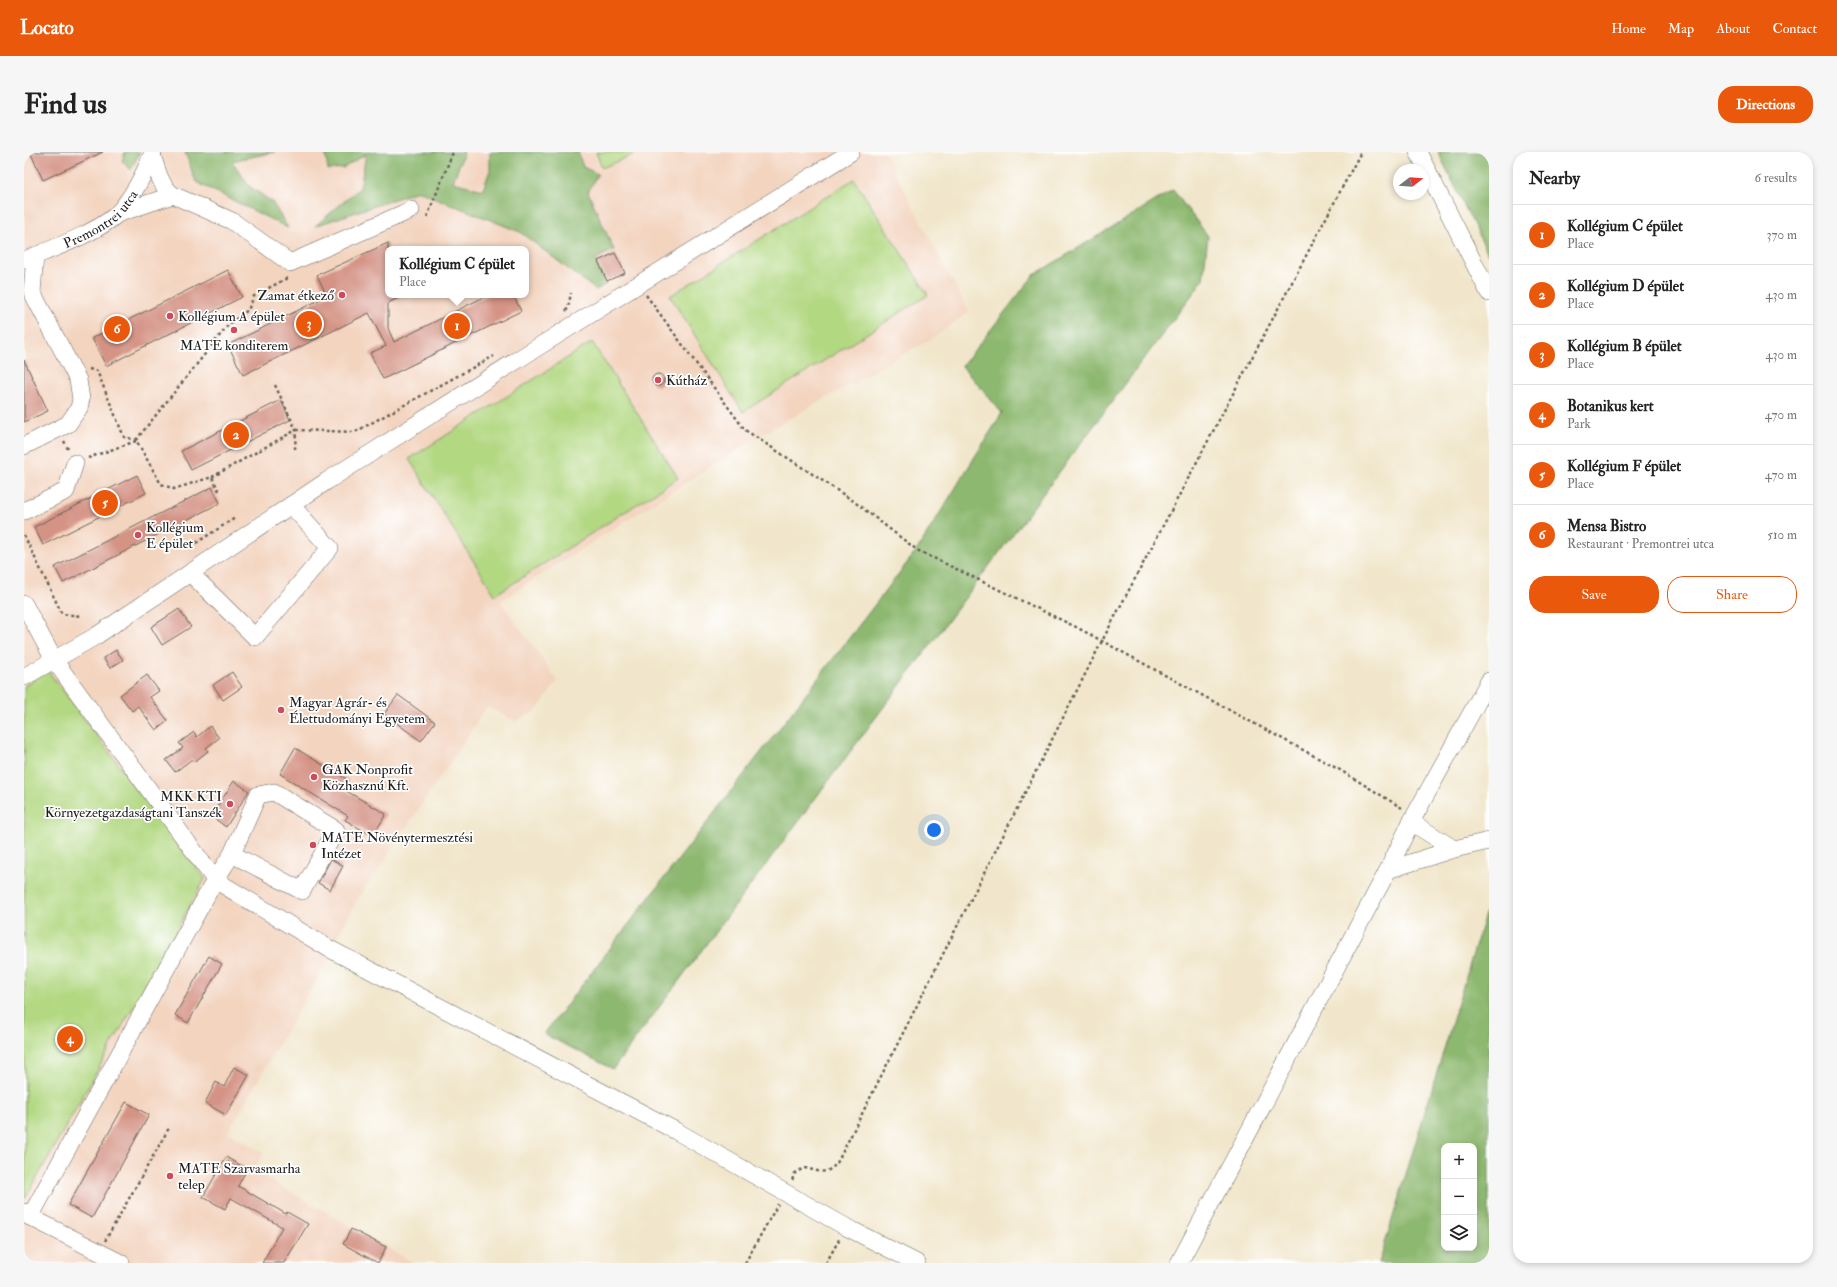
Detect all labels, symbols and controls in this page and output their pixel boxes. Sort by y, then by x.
text: Locato [20,16,74,40]
text: Home [1611,20,1646,37]
text: Map [1668,20,1694,37]
text: About [1716,20,1750,37]
text: Contact [1772,20,1817,37]
button: Directions [1718,86,1813,123]
text: Find us [24,87,107,122]
north arrow [1393,164,1429,200]
text: Nearby [1529,168,1580,189]
text: 6 results [1754,170,1797,186]
street label: Premontrei utca [61,187,141,252]
text: Kollégium C épület [1567,217,1683,236]
text: 1 [1540,227,1544,243]
text: 370 m [1767,227,1797,243]
text: Place [1567,236,1594,252]
popup [385,246,529,298]
text: Kollégium C épület [399,255,515,274]
text: Place [399,274,426,290]
text: Kollégium D épület [1567,277,1684,296]
place label: Zamat étkező [257,287,334,304]
text: 2 [1539,287,1545,303]
text: 430 m [1766,287,1797,303]
marker: Zamat étkező [337,290,347,300]
text: Place [1567,296,1594,312]
place label: Kollégium A épület [178,308,285,326]
pin: 3 [296,309,322,339]
marker: Kollégium A épület [165,311,175,321]
pin: 1 [444,311,470,341]
pin: 6 [104,314,130,344]
marker: MATE konditerem [229,325,239,335]
place label: MATE konditerem [180,337,288,354]
text: Kollégium B épület [1567,337,1682,356]
text: 3 [1540,347,1545,363]
text: 430 m [1766,347,1797,363]
text: Place [1567,356,1594,372]
place label: Kútház [666,372,707,389]
marker: Kútház [653,375,663,385]
text: Botanikus kert [1567,397,1654,416]
text: 4 [1538,407,1546,423]
text: 470 m [1765,407,1797,423]
text: Park [1567,416,1591,432]
pin: 2 [223,420,249,450]
text: Kollégium F épület [1567,457,1681,476]
text: 5 [1539,467,1545,483]
text: 470 m [1765,467,1797,483]
text: Place [1567,476,1594,492]
pin: 5 [92,488,118,518]
text: Mensa Bistro [1567,517,1646,536]
place label: Kollégium E épület [146,519,204,553]
text: 6 [1539,527,1545,543]
text: 510 m [1767,527,1797,543]
marker: Kollégium E épület [133,530,143,540]
text: Restaurant · Premontrei utca [1567,536,1714,552]
button: Save [1529,576,1659,613]
button: Share [1667,576,1797,613]
place label: Magyar Agrár- és Élettudományi Egyetem [289,694,425,728]
marker: Magyar Agrár- és Élettudományi Egyetem [276,705,286,715]
place label: GAK Nonprofit Közhasznú Kft. [322,761,413,794]
marker: GAK Nonprofit Közhasznú Kft. [309,772,319,782]
place label: MKK KTI Környezetgazdaságtani Tanszék [45,788,222,822]
marker: MKK KTI Környezetgazdaságtani Tanszék [225,799,235,809]
your location [924,820,944,840]
place label: MATE Növénytermesztési Intézet [321,829,473,862]
marker: MATE Növénytermesztési Intézet [308,840,318,850]
pin: 4 [57,1024,83,1054]
map controls [1441,1143,1477,1251]
button: + [1441,1143,1477,1179]
place label: MATE Szarvasmarha telep [178,1160,301,1194]
marker: MATE Szarvasmarha telep [165,1171,175,1181]
button: − [1441,1179,1477,1215]
button: layers [1441,1215,1477,1251]

